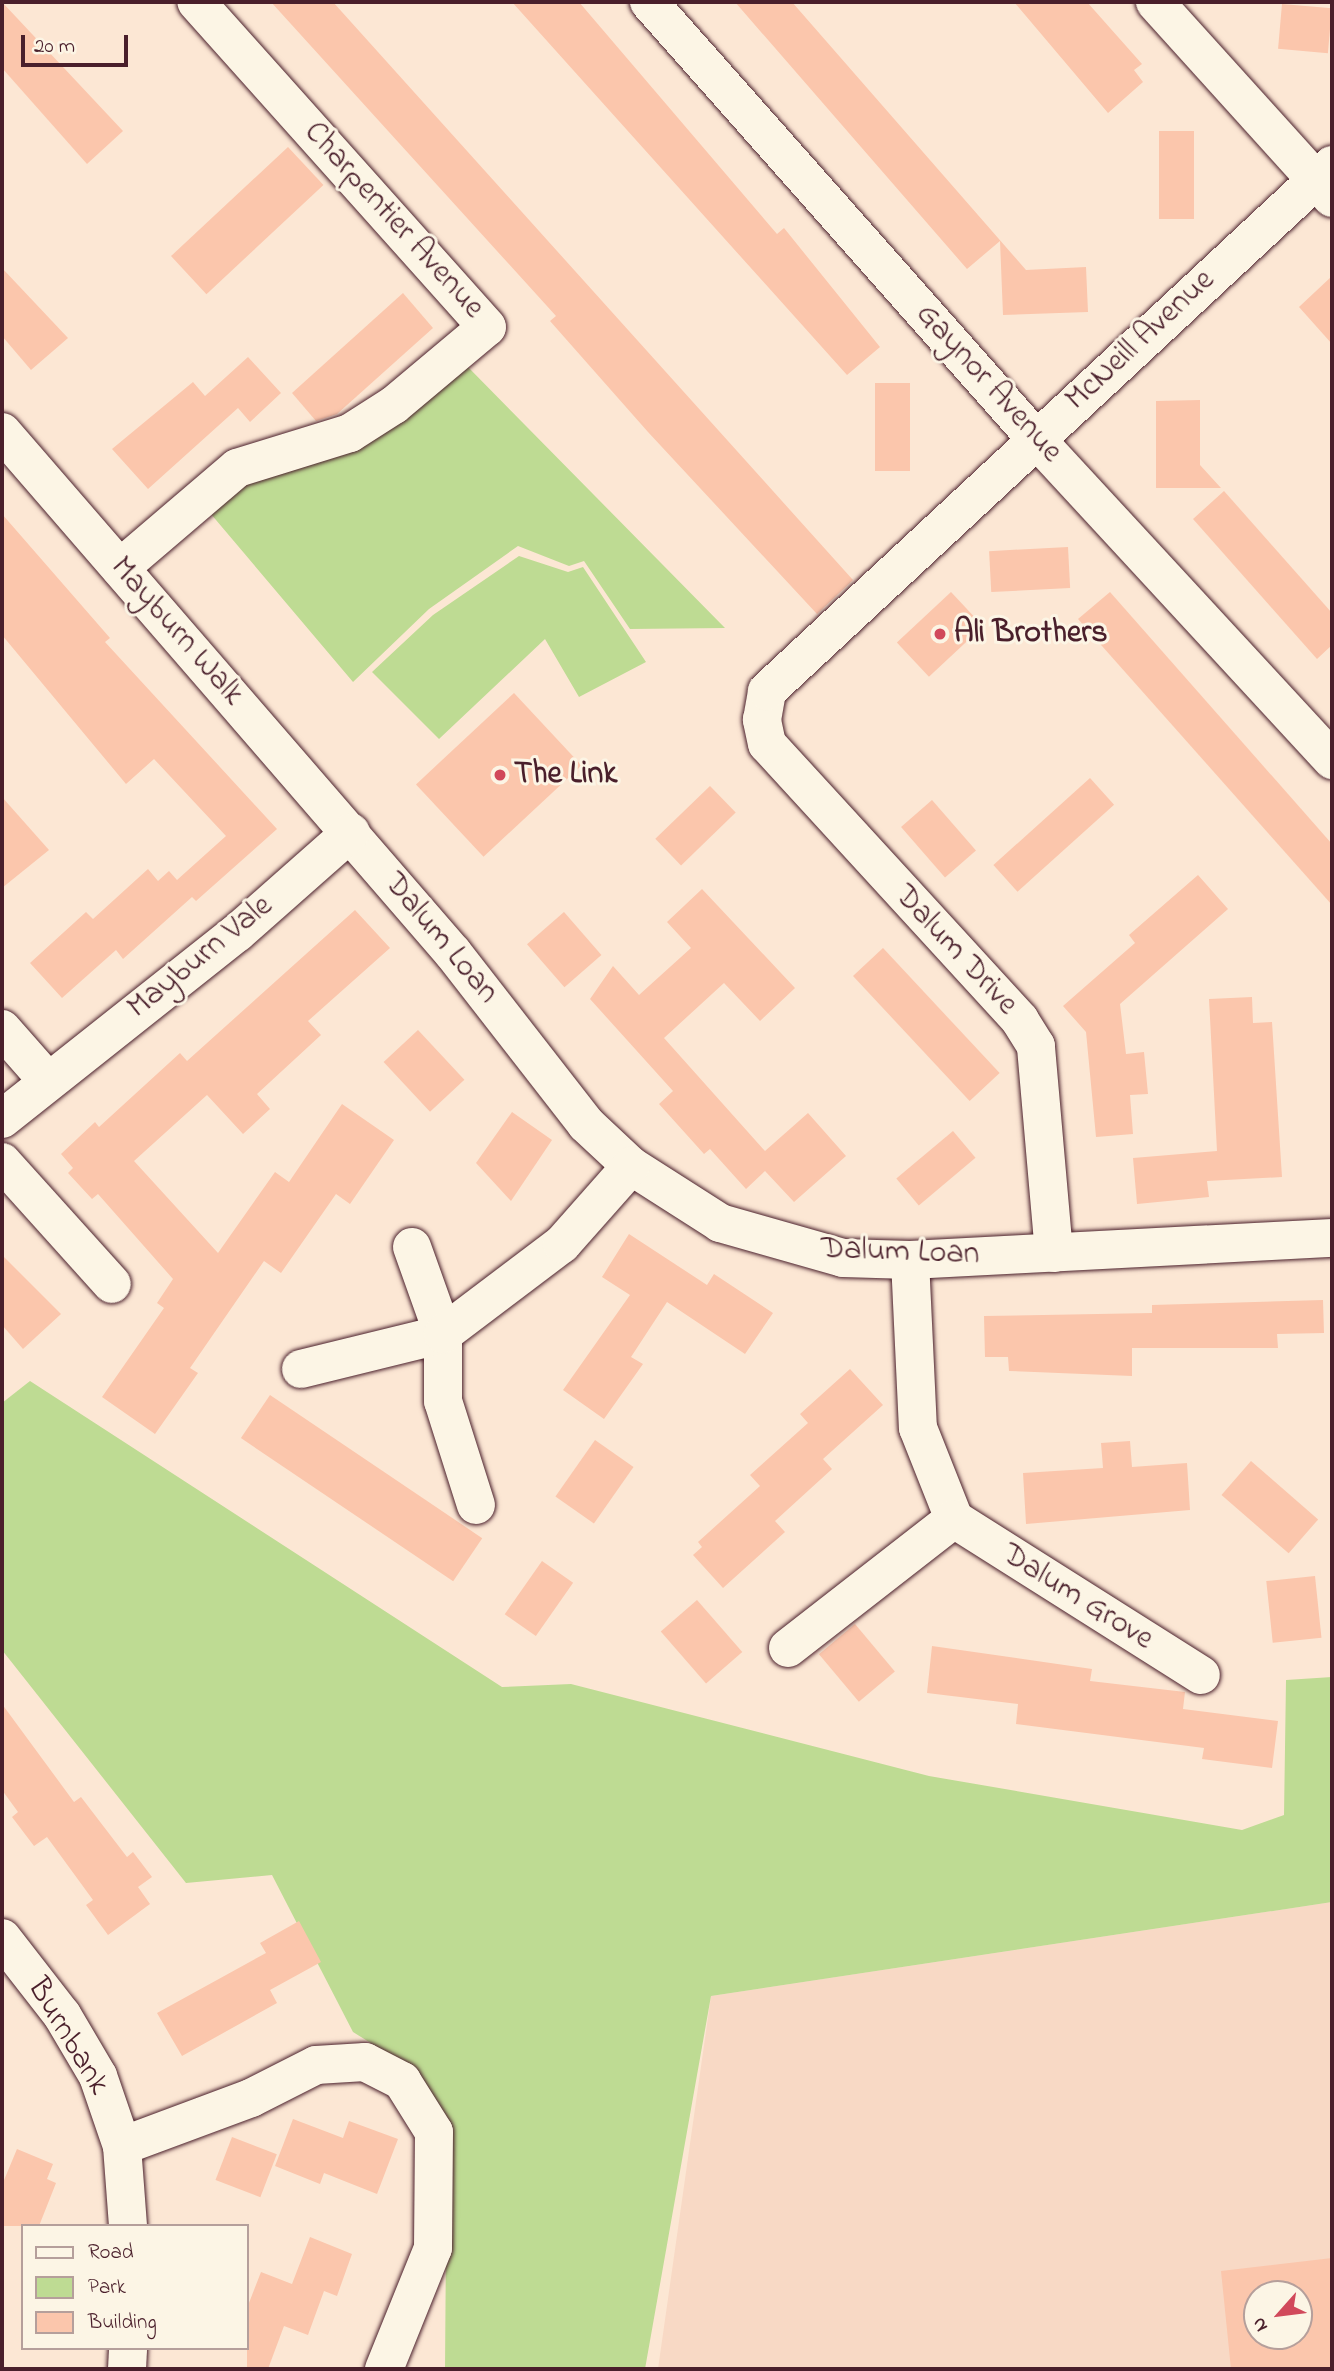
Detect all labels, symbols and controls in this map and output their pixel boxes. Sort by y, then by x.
scale bar [24,21,131,65]
text: 20 m [34,32,75,62]
street label: Charpentier Avenue [294,115,492,327]
street label: McNeill Avenue [1059,262,1223,420]
street label: Gaynor Avenue [906,296,1070,472]
street label: Mayburn Walk [101,550,251,714]
place label: Ali Brothers [954,615,1107,653]
marker: Ali Brothers [932,626,948,642]
place label: The Link [514,756,617,794]
marker: The Link [492,767,508,783]
street label: Dalum Loan [374,866,506,1012]
street label: Dalum Drive [885,878,1025,1024]
street label: Mayburn Vale [121,888,281,1028]
street label: Dalum Loan [820,1231,980,1275]
street label: Dalum Grove [994,1536,1160,1660]
street label: Burnbank [17,1972,117,2102]
legend [21,2224,248,2350]
text: Road [88,2238,134,2268]
text: Park [88,2273,126,2303]
north arrow [1243,2280,1313,2350]
text: Building [88,2308,157,2338]
text: N [1246,2312,1276,2336]

